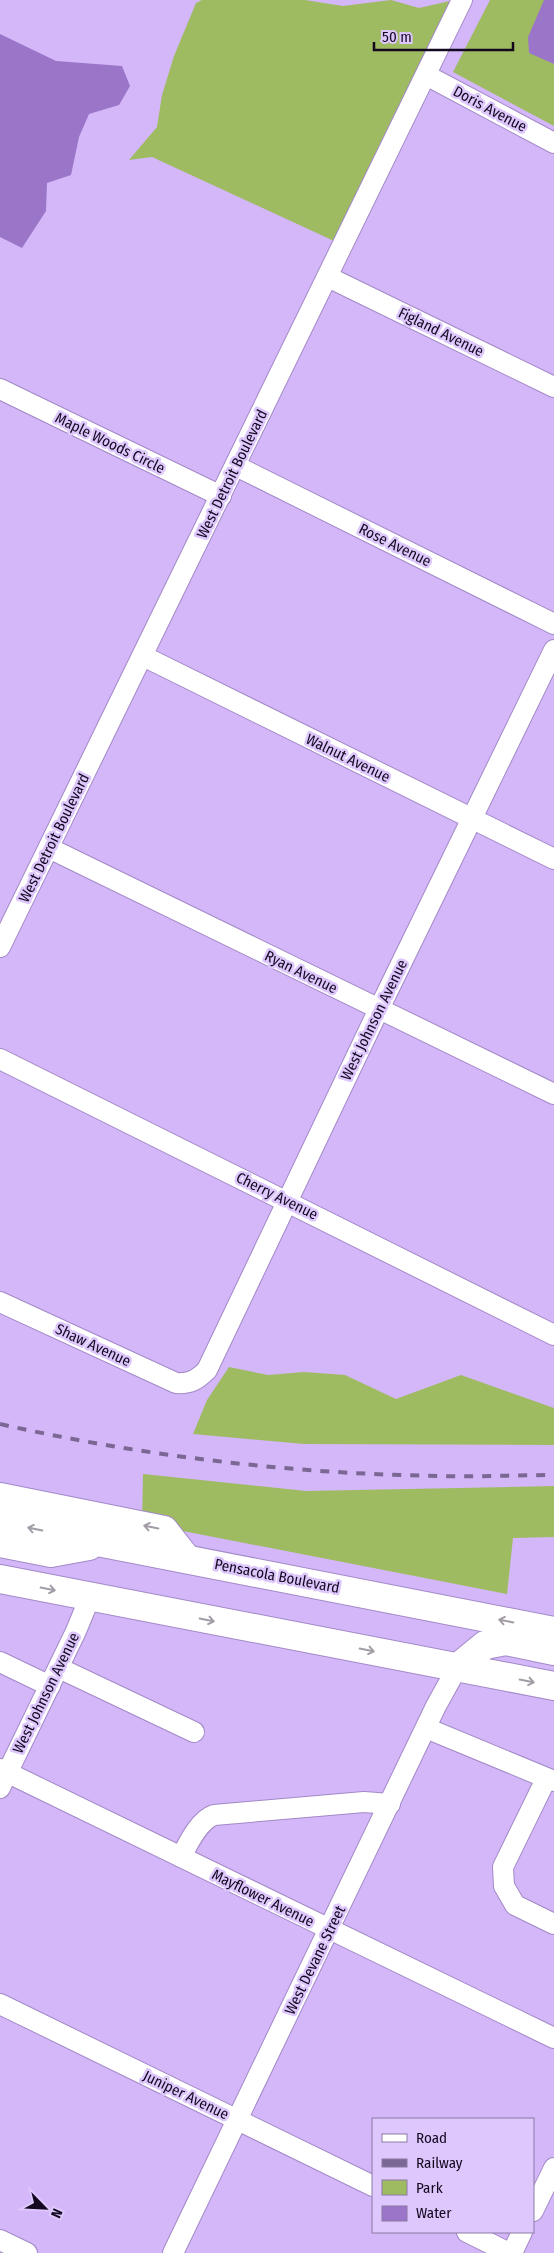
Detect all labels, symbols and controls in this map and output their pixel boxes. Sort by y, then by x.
scale bar [374,20,513,52]
text: 50 m [382,28,412,46]
street label: Doris Avenue [450,82,530,136]
street label: Figland Avenue [395,304,487,360]
street label: West Detroit Boulevard [193,407,271,541]
street label: Maple Woods Circle [52,409,168,477]
street label: Rose Avenue [356,520,434,570]
street label: Walnut Avenue [303,730,393,786]
street label: West Detroit Boulevard [15,771,93,905]
street label: Ryan Avenue [262,947,340,997]
street label: West Johnson Avenue [337,957,411,1083]
street label: Cherry Avenue [233,1169,321,1223]
street label: Shaw Avenue [52,1320,134,1370]
one-way arrow [144,1522,160,1532]
one-way arrow [27,1524,43,1534]
street label: Pensacola Boulevard [213,1555,341,1597]
one-way arrow [39,1584,55,1594]
one-way arrow [199,1615,215,1625]
one-way arrow [499,1616,515,1626]
street label: West Johnson Avenue [9,1630,83,1756]
one-way arrow [359,1646,375,1656]
one-way arrow [518,1677,534,1687]
street label: Mayflower Avenue [209,1865,317,1931]
street label: West Devane Street [281,1903,349,2017]
street label: Juniper Avenue [140,2067,232,2123]
legend [372,2118,534,2233]
text: Road [416,2129,447,2147]
text: Railway [416,2154,463,2172]
text: Park [416,2179,443,2197]
north arrow [20,2183,70,2233]
text: Water [416,2204,452,2222]
text: N [47,2206,66,2220]

